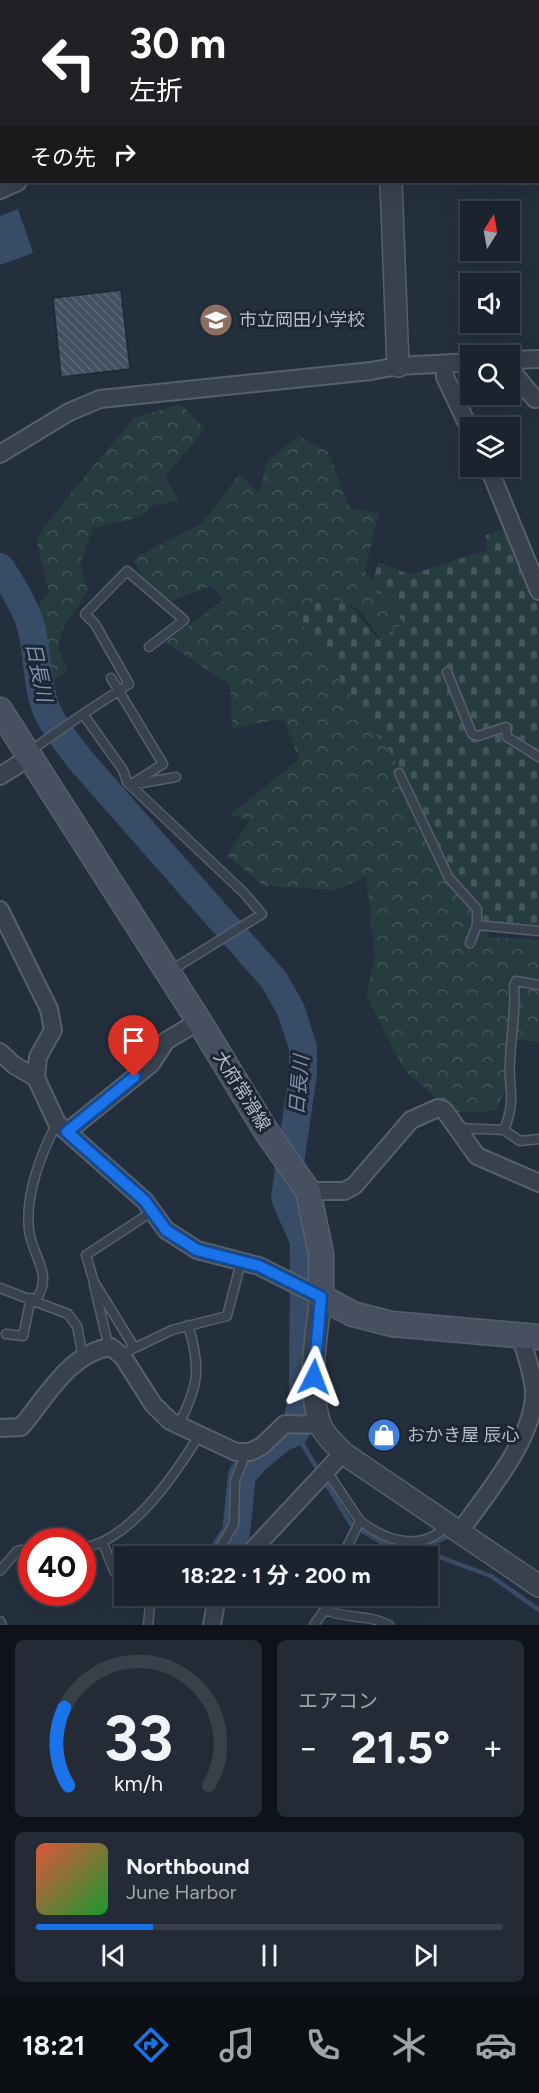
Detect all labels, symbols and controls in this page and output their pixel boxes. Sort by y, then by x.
text: 30 m [129,18,226,69]
icon: left [30,24,108,102]
text: 左折 [129,74,183,107]
icon: right [108,138,141,171]
text: その先 [30,144,96,171]
north arrow [460,201,520,261]
map controls [460,201,520,477]
button: sound [460,273,520,333]
school or university icon: 市立岡田小学校 [198,302,234,338]
place label: 市立岡田小学校 [239,309,365,331]
button: search [460,345,520,405]
button: layers [460,417,520,477]
water label: 日長川 [21,640,57,706]
pin [108,1015,159,1077]
icon: arrive [117,1024,150,1057]
street label: 大府常滑線 [209,1047,275,1135]
water label: 日長川 [284,1052,314,1116]
position arrow [282,1345,346,1409]
shop icon: おかき屋 辰心 [366,1417,402,1453]
place label: おかき屋 辰心 [407,1424,519,1446]
speed limit sign: 40 [18,1528,96,1606]
text: 18:22 · 1 分 · 200 m [181,1562,371,1589]
text: エアコン [298,1689,378,1713]
text: 33 [104,1701,173,1776]
text: 21.5° [351,1720,450,1774]
text: − [298,1728,319,1767]
text: + [482,1728,503,1767]
text: km/h [114,1771,163,1796]
text: Northbound [126,1853,250,1880]
text: June Harbor [126,1880,237,1904]
icon: previous [97,1939,130,1972]
icon: pause [253,1939,286,1972]
icon: next [409,1939,442,1972]
icon: directions [130,2024,172,2066]
icon: music [216,2024,258,2066]
icon: phone [302,2024,344,2066]
icon: climate [388,2024,430,2066]
icon: car [475,2024,517,2066]
text: 18:21 [22,2029,85,2062]

